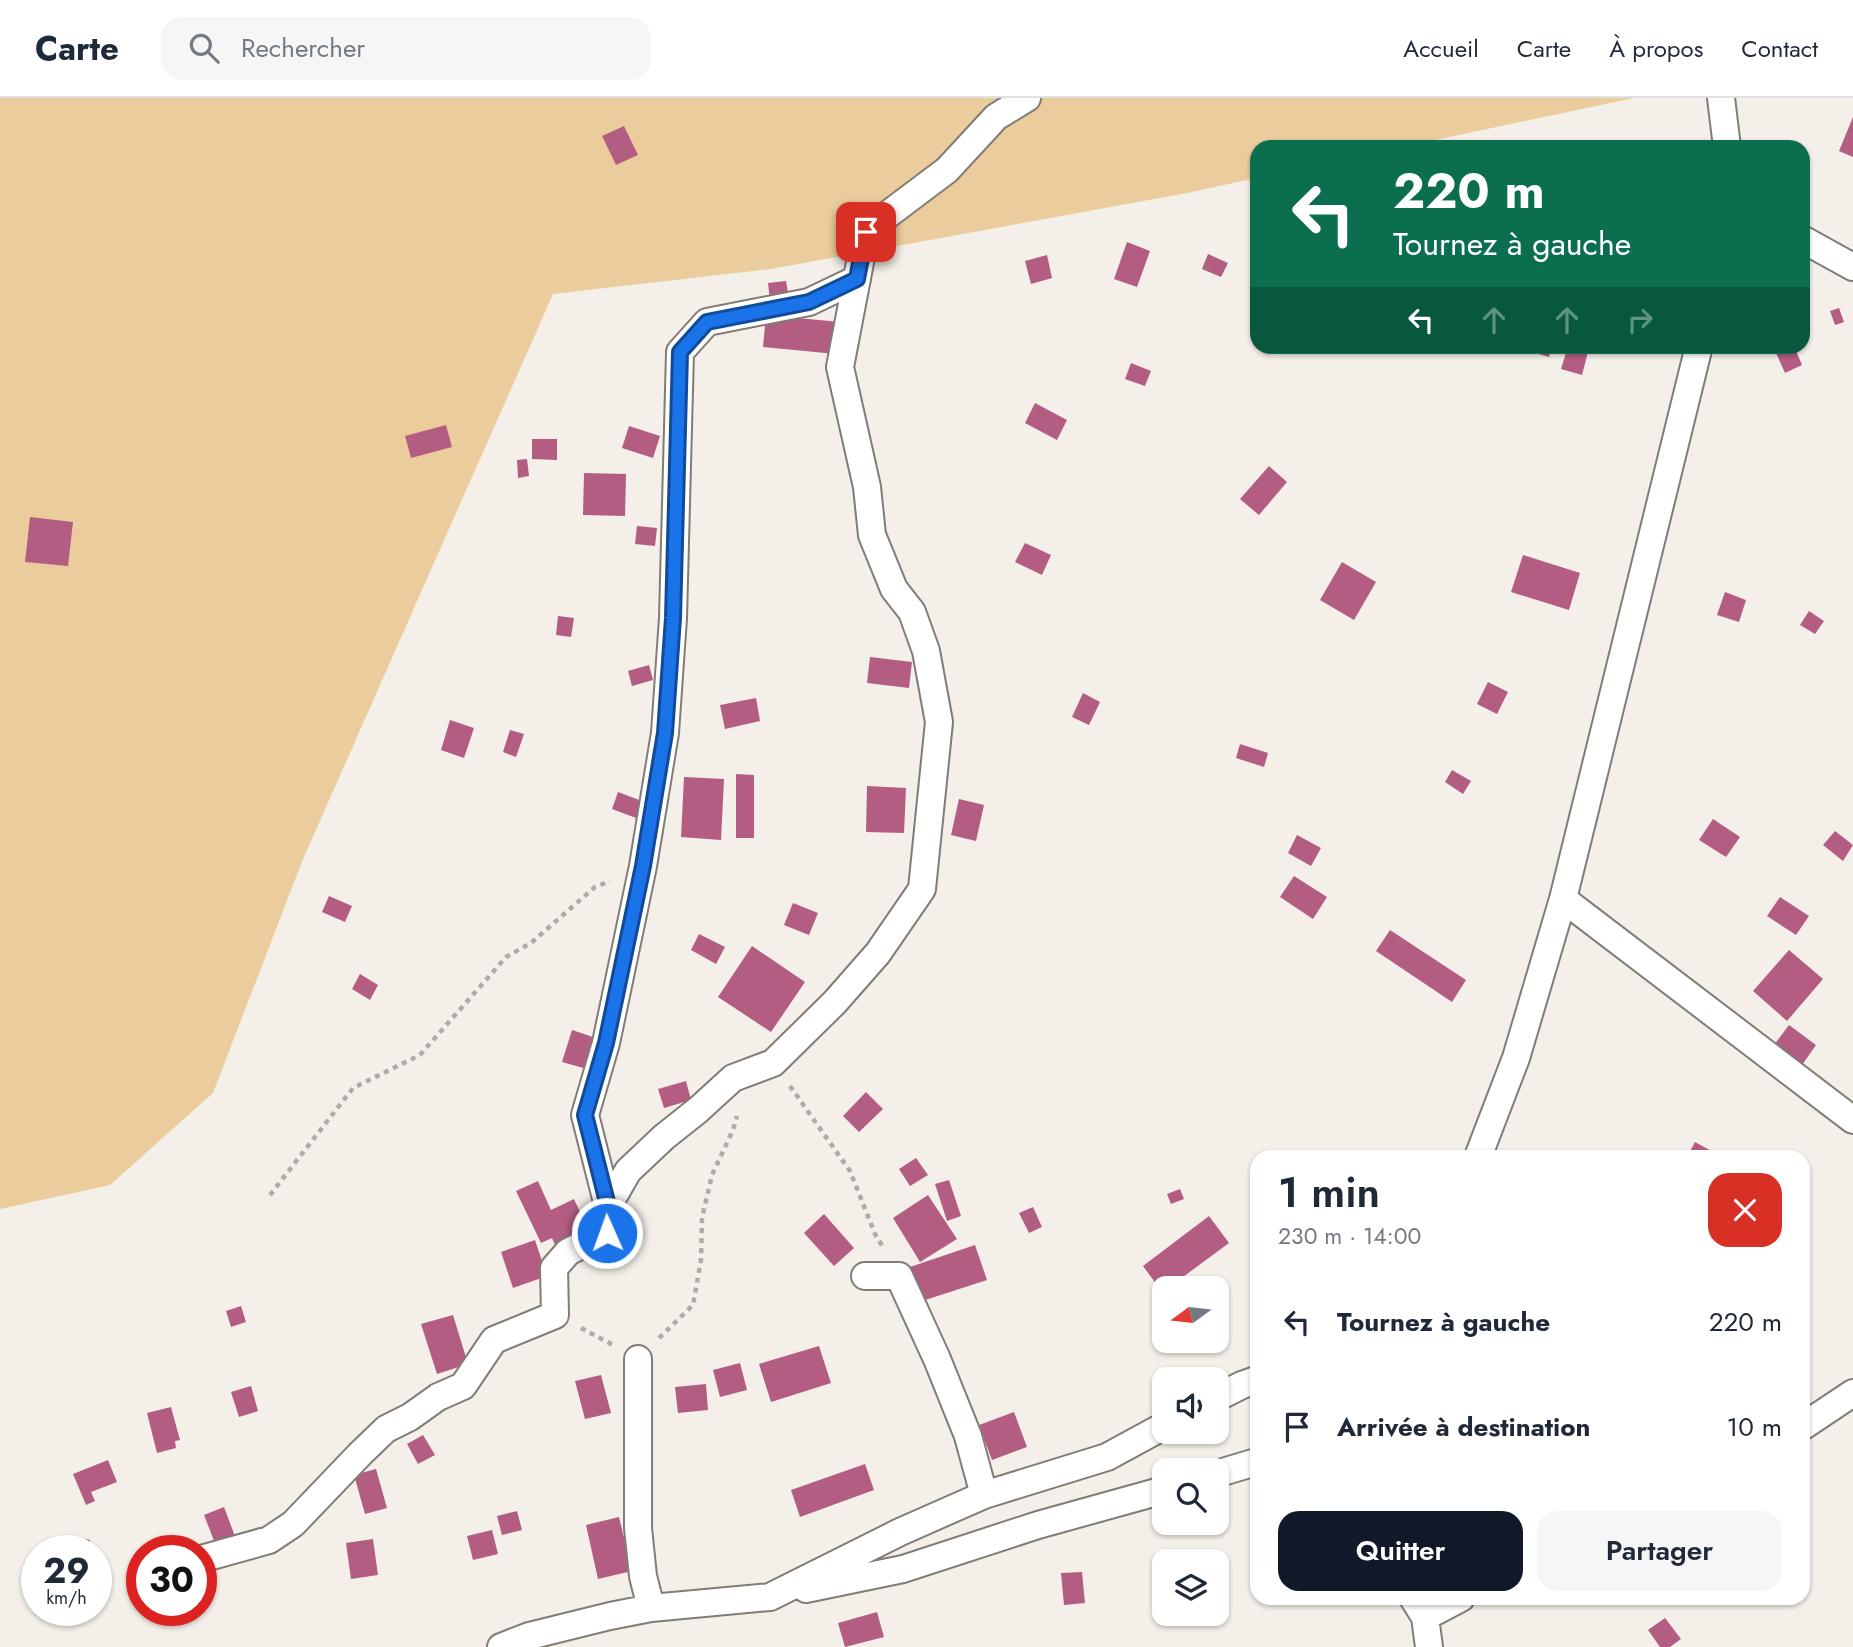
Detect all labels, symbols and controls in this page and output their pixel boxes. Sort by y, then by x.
search box [161,17,651,80]
text: Carte [35,25,119,72]
icon: search [185,29,223,67]
text: Rechercher [241,29,365,67]
text: Accueil [1403,31,1479,66]
text: Carte [1517,31,1571,66]
text: À propos [1609,31,1703,66]
text: Contact [1741,31,1818,66]
text: 220 m [1393,156,1545,226]
icon: left [1278,168,1369,259]
pin [836,202,896,262]
icon: arrive [847,213,885,251]
text: Tournez à gauche [1393,221,1631,267]
icon: left [1402,301,1440,339]
icon: ahead [1475,301,1513,339]
icon: ahead [1548,301,1586,339]
icon: right [1621,301,1659,339]
text: 1 min [1278,1162,1380,1223]
button: close [1708,1173,1782,1247]
position arrow [570,1196,644,1270]
text: 230 m · 14:00 [1278,1219,1421,1253]
north arrow [1152,1276,1228,1353]
map controls [1152,1276,1229,1626]
icon: left [1278,1303,1316,1341]
text: Tournez à gauche [1337,1303,1550,1341]
text: 220 m [1709,1303,1782,1341]
button: sound [1152,1367,1229,1444]
icon: arrive [1278,1408,1316,1446]
text: Arrivée à destination [1337,1408,1590,1446]
text: 10 m [1727,1408,1782,1446]
button: search [1152,1458,1229,1535]
button: Quitter [1278,1511,1523,1591]
button: Partager [1537,1511,1782,1591]
speed limit sign: 30 [126,1535,217,1626]
text: 29 [43,1546,90,1596]
button: layers [1152,1549,1229,1626]
text: km/h [46,1585,87,1611]

